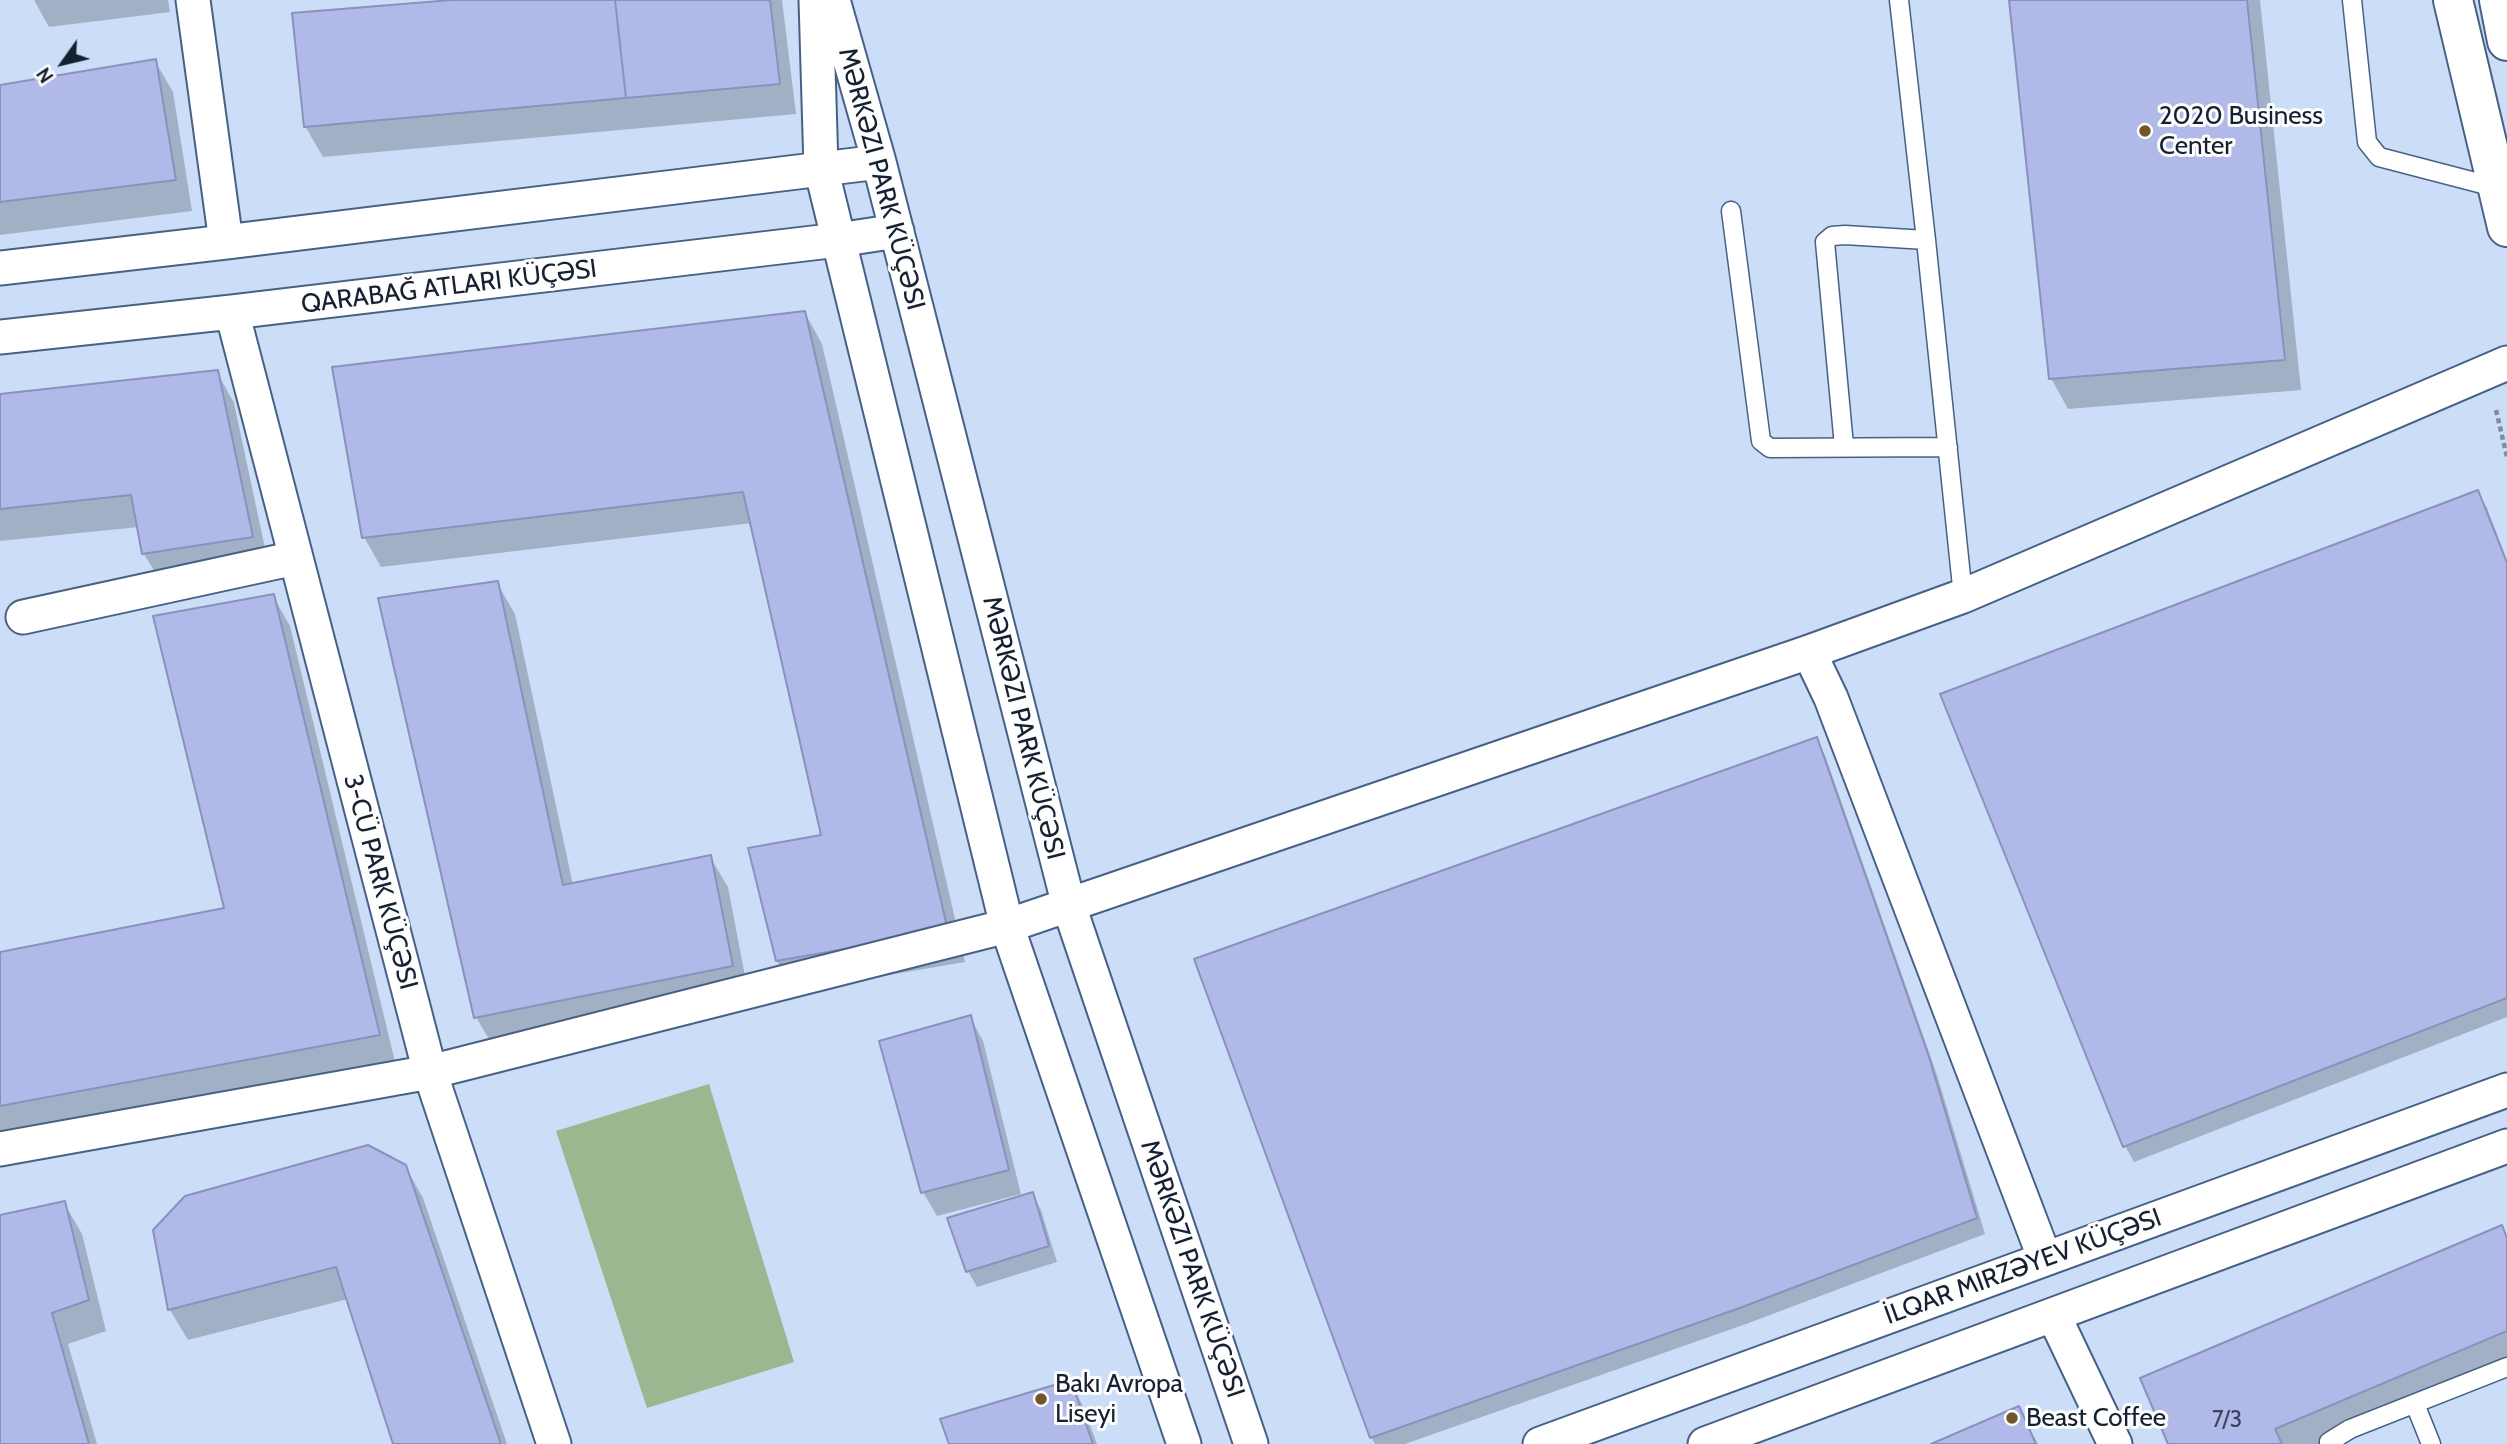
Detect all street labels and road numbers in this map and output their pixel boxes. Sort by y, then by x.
street label: MƏRKƏZI PARK KÜÇƏSI [831,44,931,314]
street label: QARABAĞ ATLARI KÜÇƏSI [299,253,599,321]
street label: MƏRKƏZI PARK KÜÇƏSI [975,593,1071,863]
street label: 3-CÜ PARK KÜÇƏSI [336,771,424,993]
street label: MƏRKƏZI PARK KÜÇƏSI [1133,1136,1251,1402]
street label: İLQAR MIRZƏYEV KÜÇƏSI [1880,1202,2166,1332]

